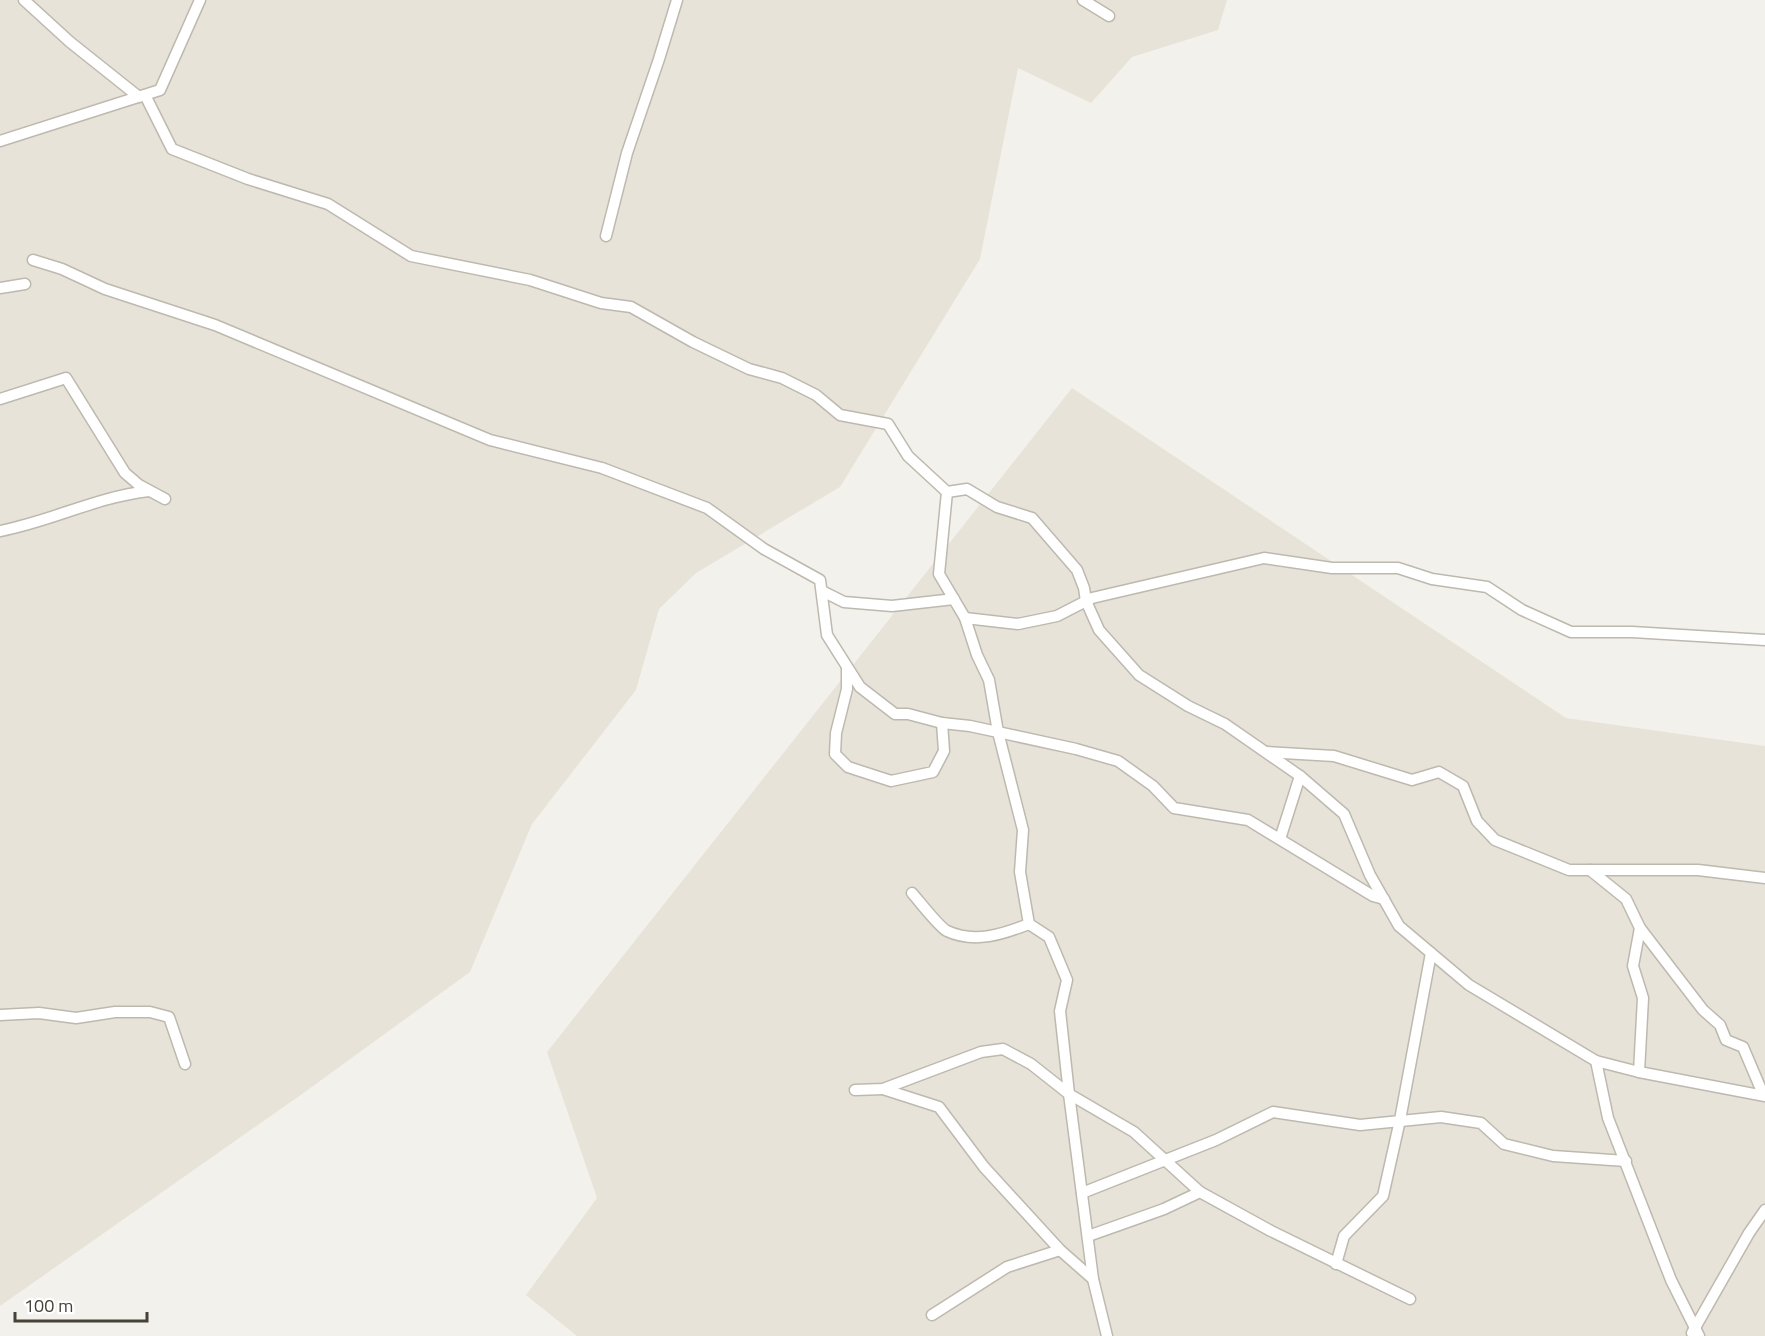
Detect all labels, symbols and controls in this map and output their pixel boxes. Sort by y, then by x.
scale bar [15,1285,147,1323]
text: 100 m [24,1292,73,1319]

